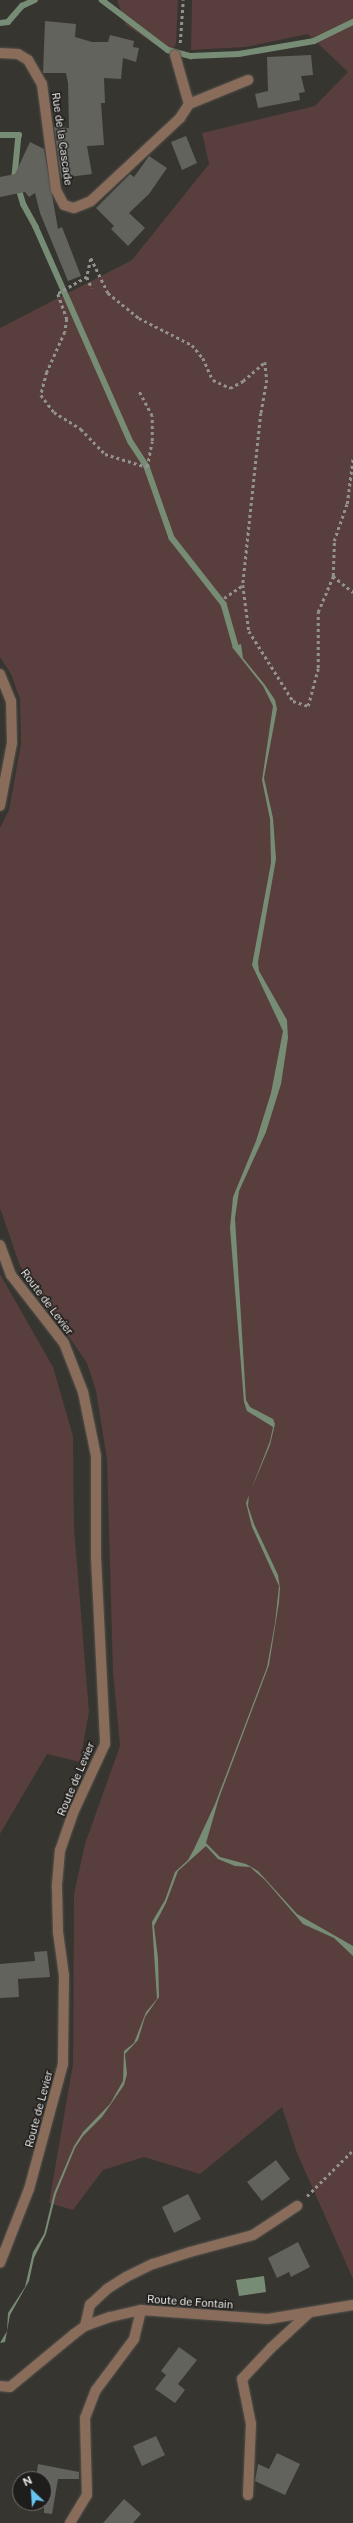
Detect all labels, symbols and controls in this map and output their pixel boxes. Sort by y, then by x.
street label: Rue de la Cascade [49,92,75,186]
street label: Route de Levier [18,1266,76,1338]
street label: Route de Levier [54,1740,98,1818]
street label: Route de Levier [22,2069,56,2149]
street label: Route de Fontain [146,2292,234,2312]
north arrow [12,2471,52,2511]
text: N [21,2474,34,2488]

